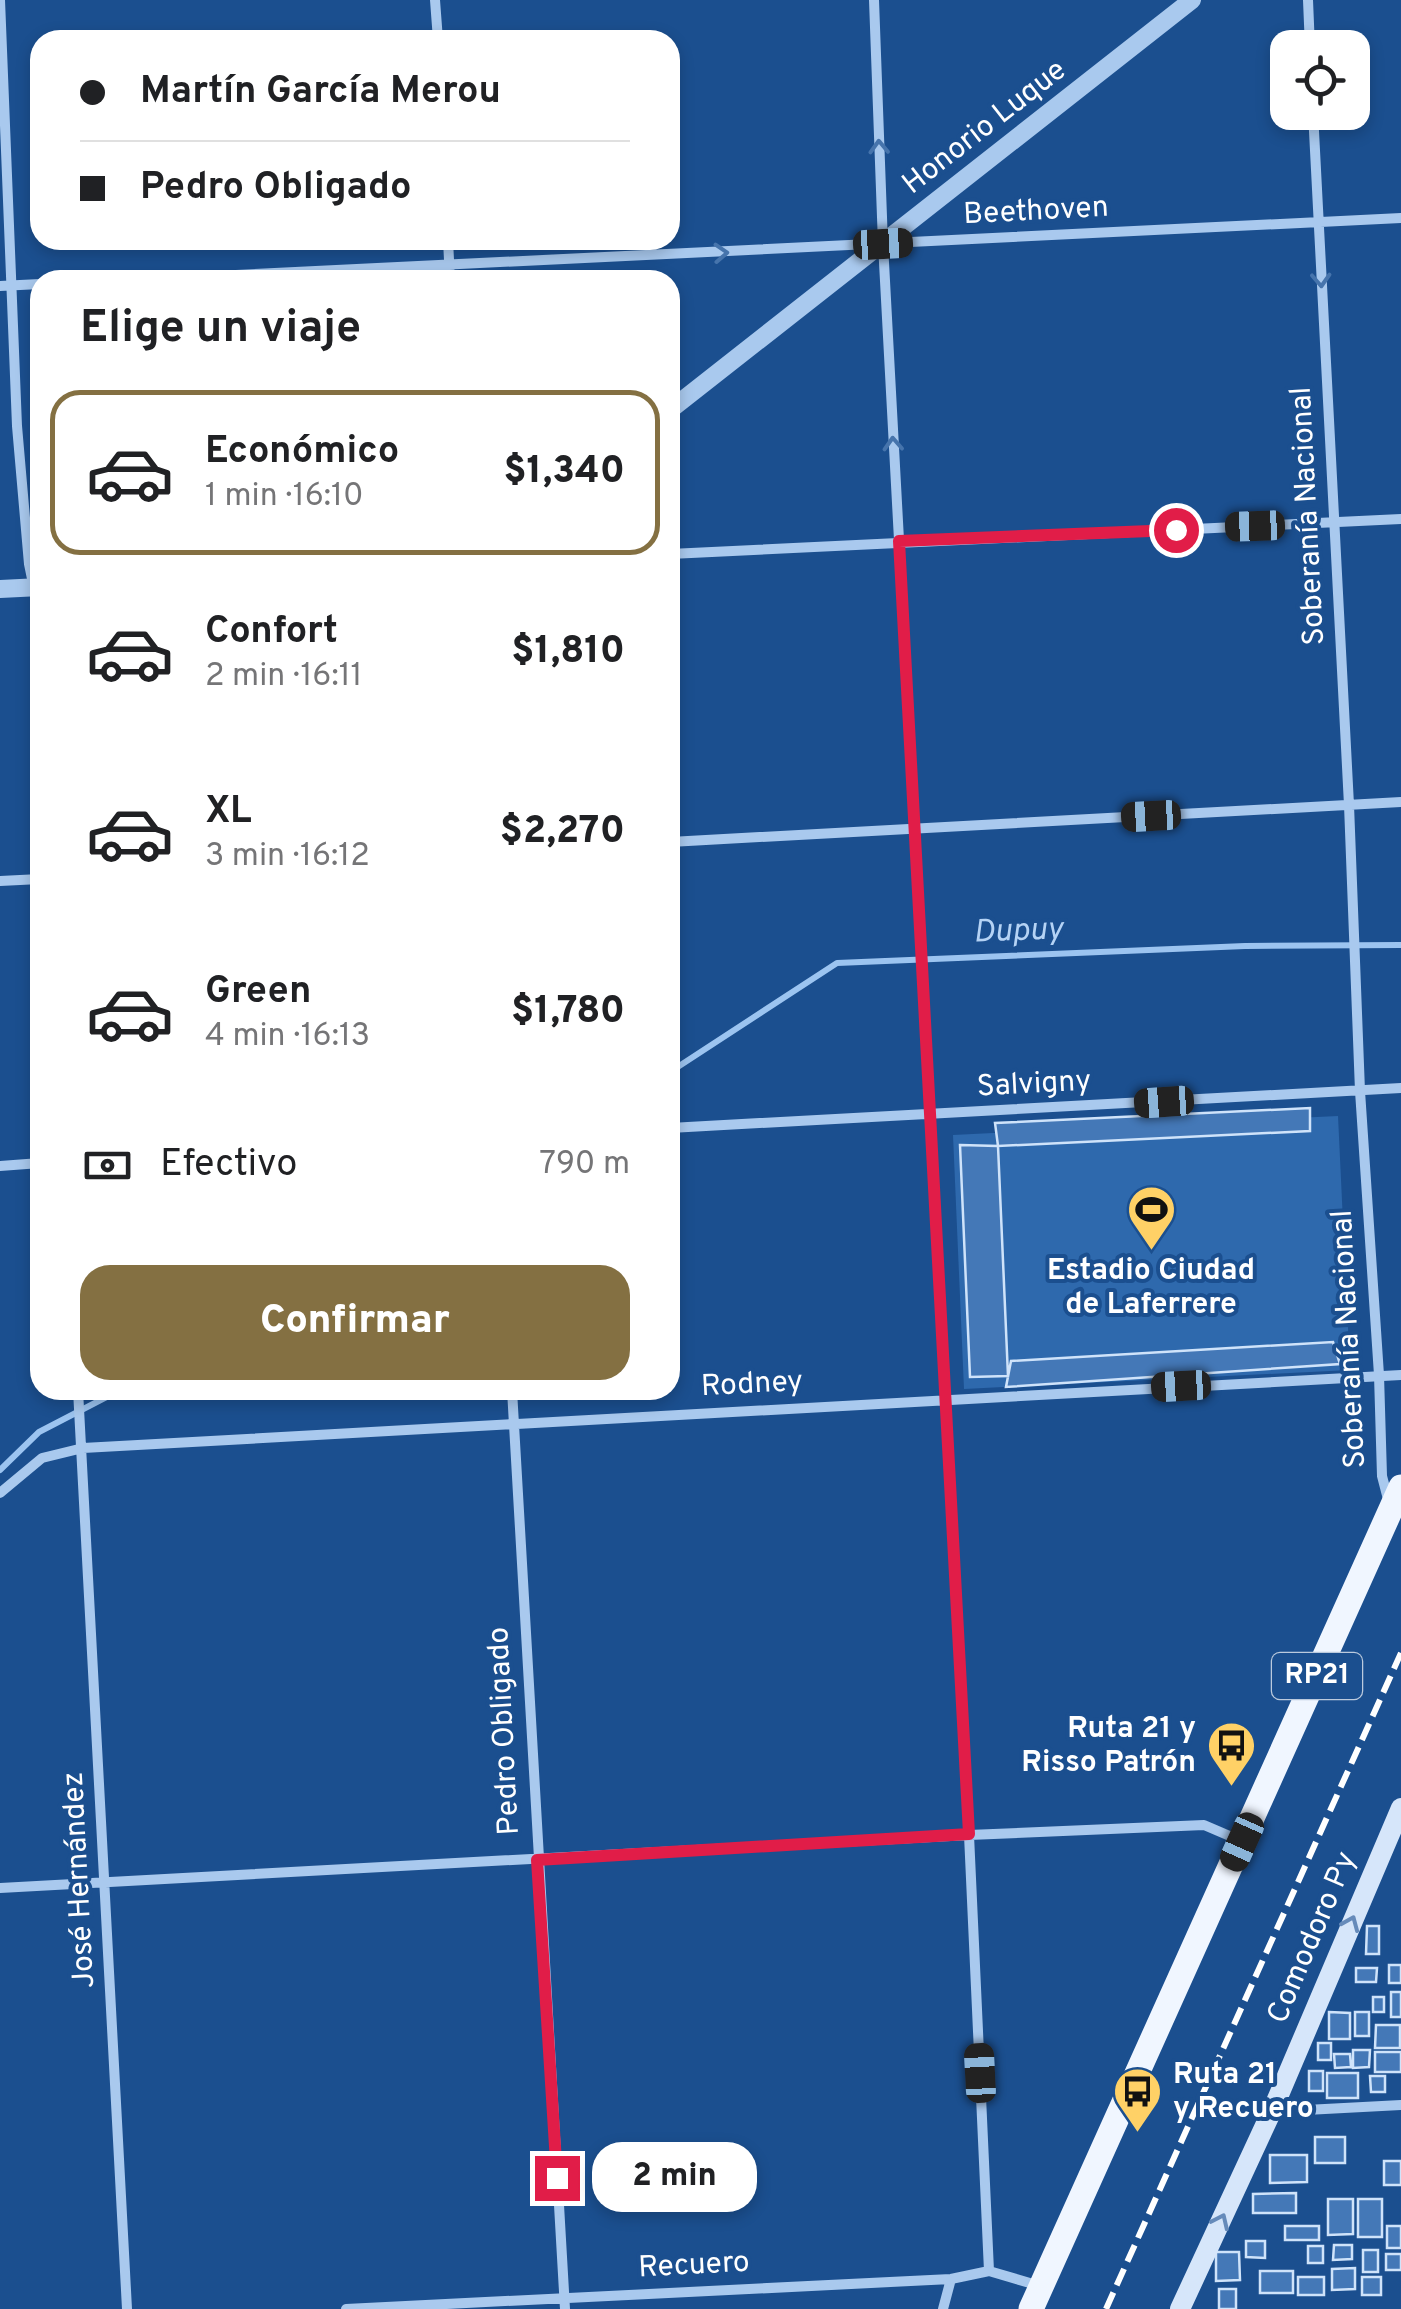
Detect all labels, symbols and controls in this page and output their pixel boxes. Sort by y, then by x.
map controls [1270,30,1370,130]
button: locate [1270,30,1370,130]
street label: Honorio Luque [896,53,1074,203]
text: Martín García Merou [140,68,501,117]
one-way arrow [869,138,890,154]
text: Pedro Obligado [140,164,411,213]
street label: Beethoven [962,190,1110,234]
car [852,227,914,261]
one-way arrow [714,242,730,263]
one-way arrow [1310,272,1331,288]
text: Elige un viaje [80,301,361,358]
street label: Soberanía Nacional [1284,386,1334,646]
icon: car [85,428,175,518]
text: Económico [205,428,399,477]
one-way arrow [883,435,904,451]
text: $1,340 [503,448,625,497]
text: 1 min · 16:10 [205,477,363,517]
route start [1154,508,1199,553]
car [1224,510,1286,542]
icon: car [85,608,175,698]
text: Confort [205,608,338,657]
text: $1,810 [511,628,625,677]
text: 2 min · 16:11 [205,657,363,697]
icon: car [85,788,175,878]
text: XL [205,788,252,837]
car [1120,799,1182,833]
text: $2,270 [500,808,625,857]
text: 3 min · 16:12 [205,837,370,877]
water label: Dupuy [972,910,1066,954]
icon: car [85,968,175,1058]
text: Green [205,968,311,1017]
text: $1,780 [511,988,625,1037]
text: 4 min · 16:13 [205,1017,370,1057]
street label: Salvigny [976,1064,1092,1106]
car [1133,1085,1195,1119]
icon: cash [80,1138,135,1193]
text: Efectivo [160,1141,298,1190]
text: 790 m [539,1145,630,1185]
sports icon: Estadio Ciudad de Laferrere [1125,1184,1177,1252]
street label: Soberanía Nacional [1325,1209,1375,1469]
place label: Estadio Ciudad de Laferrere [1047,1253,1255,1324]
button: Confirmar [80,1265,630,1380]
street label: Rodney [700,1364,804,1406]
car [1150,1369,1212,1403]
street label: Pedro Obligado [481,1626,529,1836]
road number: RP21 [1272,1653,1362,1699]
place label: Ruta 21 y Risso Patrón [1021,1711,1196,1782]
bus stop icon: Ruta 21 y Risso Patrón [1205,1720,1257,1788]
street label: José Hernández [56,1771,104,1989]
car [1216,1808,1268,1876]
street label: Comodoro Py [1260,1846,1366,2030]
one-way arrow [1340,1915,1360,1933]
car [963,2042,997,2104]
place label: Ruta 21 y Recuero [1173,2057,1314,2128]
bus stop icon: Ruta 21 y Recuero [1112,2066,1164,2134]
callout: 2 min [592,2143,757,2213]
route end [535,2156,580,2201]
text: 2 min [632,2157,717,2197]
one-way arrow [1208,2213,1228,2231]
street label: Recuero [637,2245,751,2287]

